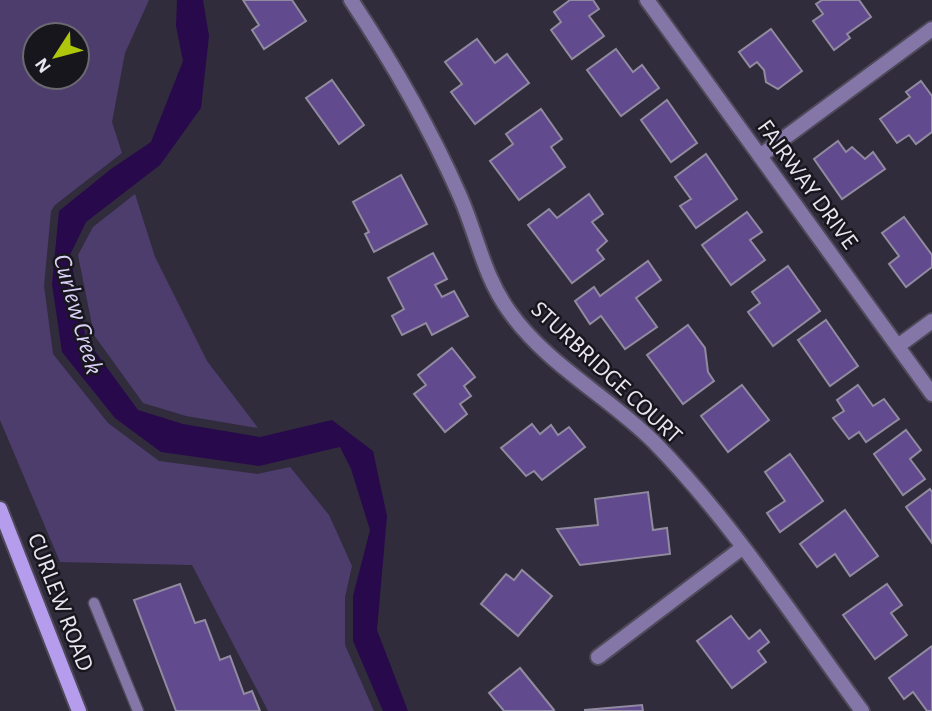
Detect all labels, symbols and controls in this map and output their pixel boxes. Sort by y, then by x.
north arrow [21,21,91,91]
text: N [32,54,55,76]
street label: FAIRWAY DRIVE [752,116,862,254]
water label: Curlew Creek [48,251,108,377]
street label: STURBRIDGE COURT [526,297,686,449]
street label: CURLEW ROAD [23,530,97,674]

